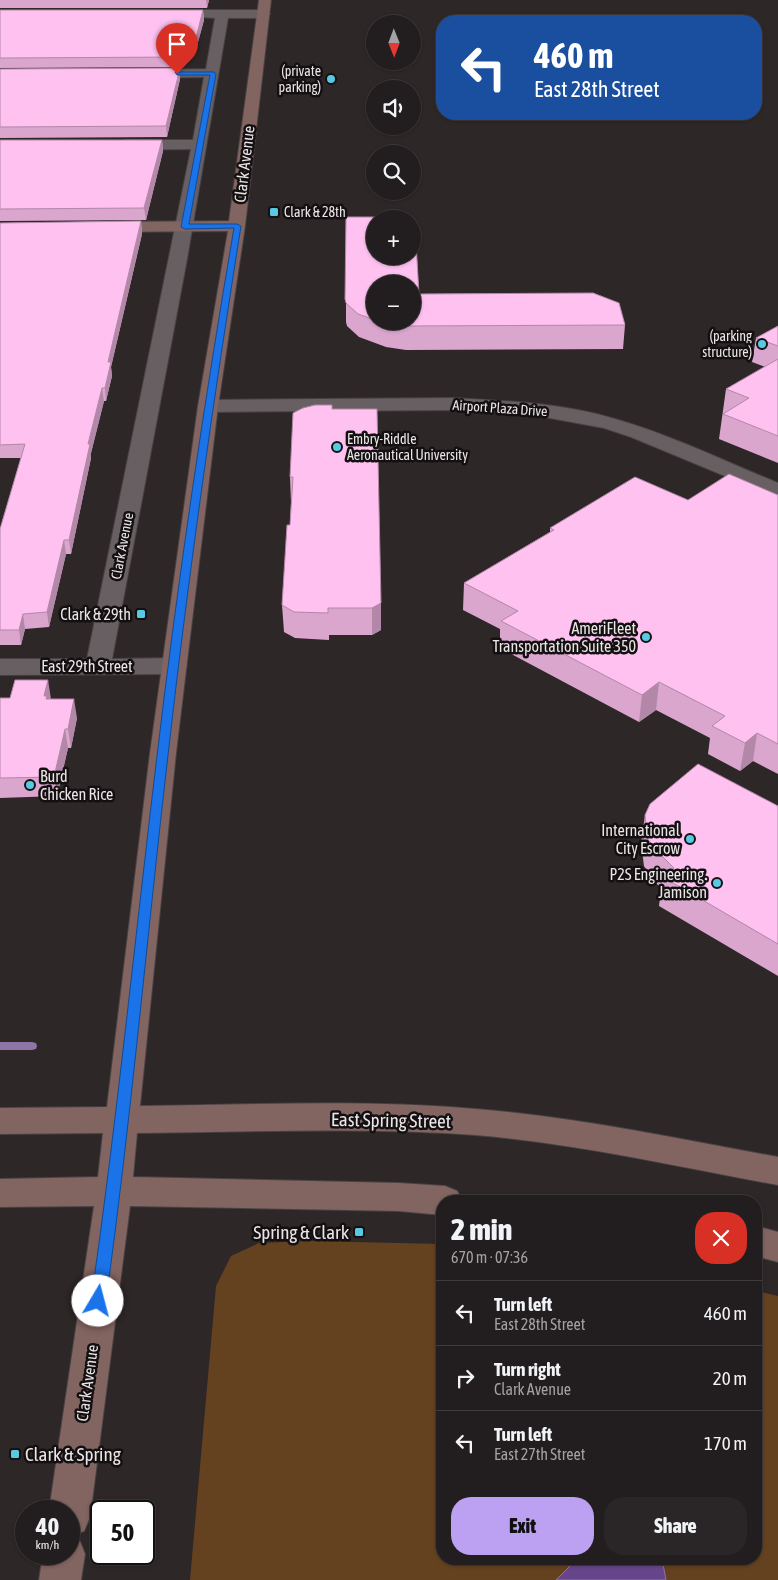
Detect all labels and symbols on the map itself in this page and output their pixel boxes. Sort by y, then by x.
north arrow [366,15,421,70]
pin [156,23,198,74]
place label: (private parking) [279,63,321,95]
marker: (private parking) [325,73,337,85]
street label: Clark Avenue [230,125,258,203]
place label: Clark & 28th [284,204,346,220]
marker: Clark & 28th [268,206,280,218]
place label: (parking structure) [702,328,752,360]
marker: (parking structure) [756,338,768,350]
street label: Airport Plaza Drive [452,397,548,419]
place label: Embry-Riddle Aeronautical University [347,431,468,463]
marker: Embry-Riddle Aeronautical University [331,441,343,453]
street label: Clark Avenue [108,511,136,581]
place label: Clark & 29th [60,605,131,623]
marker: Clark & 29th [135,608,147,620]
place label: AmeriFleet Transportation Suite 350 [493,619,636,656]
marker: AmeriFleet Transportation Suite 350 [640,631,652,643]
street label: East 29th Street [41,657,133,675]
place label: Burd Chicken Rice [40,767,113,803]
marker: Burd Chicken Rice [24,779,36,791]
place label: International City Escrow [601,821,681,858]
marker: International City Escrow [684,833,696,845]
place label: P2S Engineering. Jamison [609,865,707,901]
marker: P2S Engineering. Jamison [711,877,723,889]
street label: East Spring Street [331,1108,451,1132]
place label: Spring & Clark [253,1221,350,1243]
marker: Spring & Clark [353,1226,365,1238]
position arrow [71,1274,123,1326]
street label: Clark Avenue [73,1344,101,1422]
place label: Clark & Spring [25,1443,122,1465]
marker: Clark & Spring [9,1448,21,1460]
speed limit sign: 50 [90,1500,155,1565]

